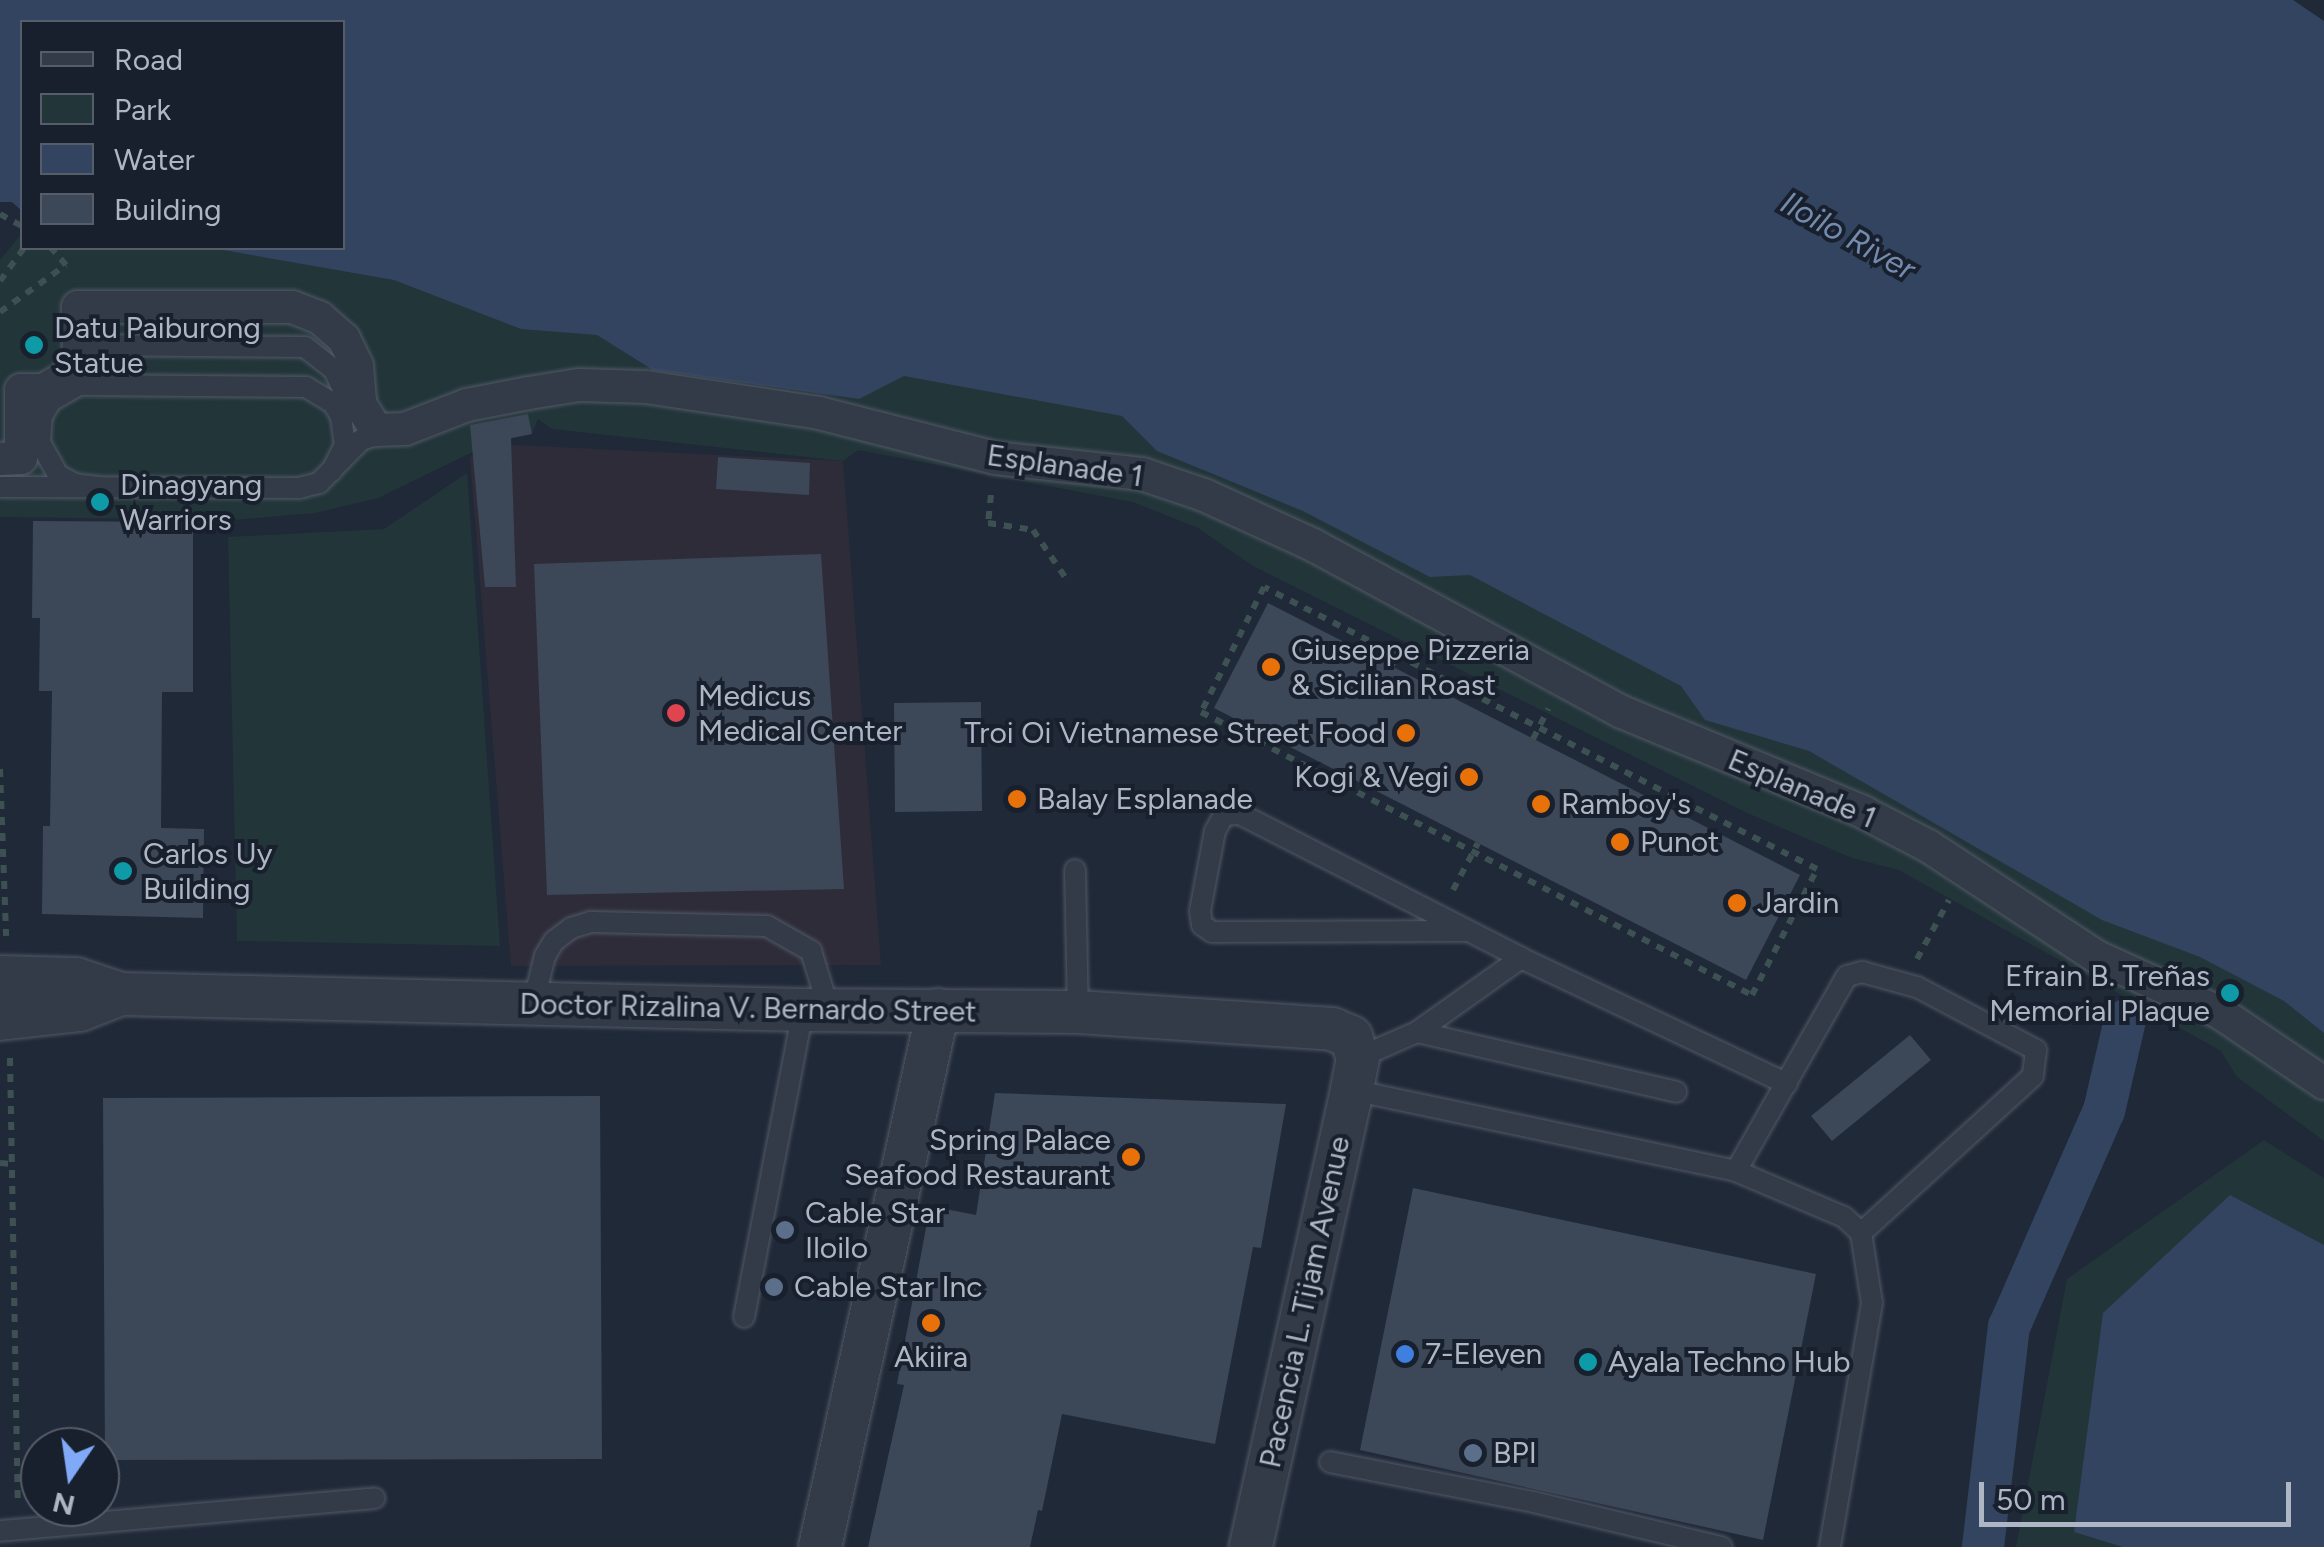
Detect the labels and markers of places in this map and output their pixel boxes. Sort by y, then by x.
place label: Datu Paiburong Statue [54,310,261,380]
marker: Datu Paiburong Statue [23,334,45,356]
place label: Dinagyang Warriors [120,467,262,538]
marker: Dinagyang Warriors [89,491,111,513]
place label: Giuseppe Pizzeria & Sicilian Roast [1291,632,1530,702]
marker: Giuseppe Pizzeria & Sicilian Roast [1260,656,1282,678]
place label: Medicus Medical Center [698,678,902,748]
marker: Medicus Medical Center [663,700,689,726]
place label: Troi Oi Vietnamese Street Food [964,715,1386,751]
marker: Troi Oi Vietnamese Street Food [1395,722,1417,744]
place label: Kogi & Vegi [1294,759,1449,795]
marker: Kogi & Vegi [1458,766,1480,788]
place label: Balay Esplanade [1037,781,1253,817]
place label: Ramboy's [1561,786,1691,822]
marker: Balay Esplanade [1006,788,1028,810]
marker: Ramboy's [1530,793,1552,815]
place label: Punot [1640,824,1719,860]
marker: Punot [1609,831,1631,853]
place label: Carlos Uy Building [143,836,272,906]
marker: Carlos Uy Building [112,860,134,882]
place label: Jardin [1757,885,1839,921]
marker: Jardin [1726,892,1748,914]
place label: Efrain B. Treñas Memorial Plaque [1989,958,2210,1028]
marker: Efrain B. Treñas Memorial Plaque [2219,982,2241,1004]
place label: Spring Palace Seafood Restaurant [844,1122,1111,1192]
marker: Spring Palace Seafood Restaurant [1120,1146,1142,1168]
place label: Cable Star Iloilo [805,1195,945,1266]
marker: Cable Star Iloilo [774,1219,796,1241]
place label: Cable Star Inc [794,1269,983,1305]
marker: Cable Star Inc [763,1276,785,1298]
marker: Akiira [920,1312,942,1334]
place label: 7-Eleven [1425,1336,1542,1372]
place label: Akiira [894,1339,968,1375]
marker: 7-Eleven [1394,1343,1416,1365]
place label: Ayala Techno Hub [1608,1344,1850,1380]
marker: Ayala Techno Hub [1577,1351,1599,1373]
place label: BPI [1493,1435,1537,1471]
marker: BPI [1462,1442,1484,1464]

